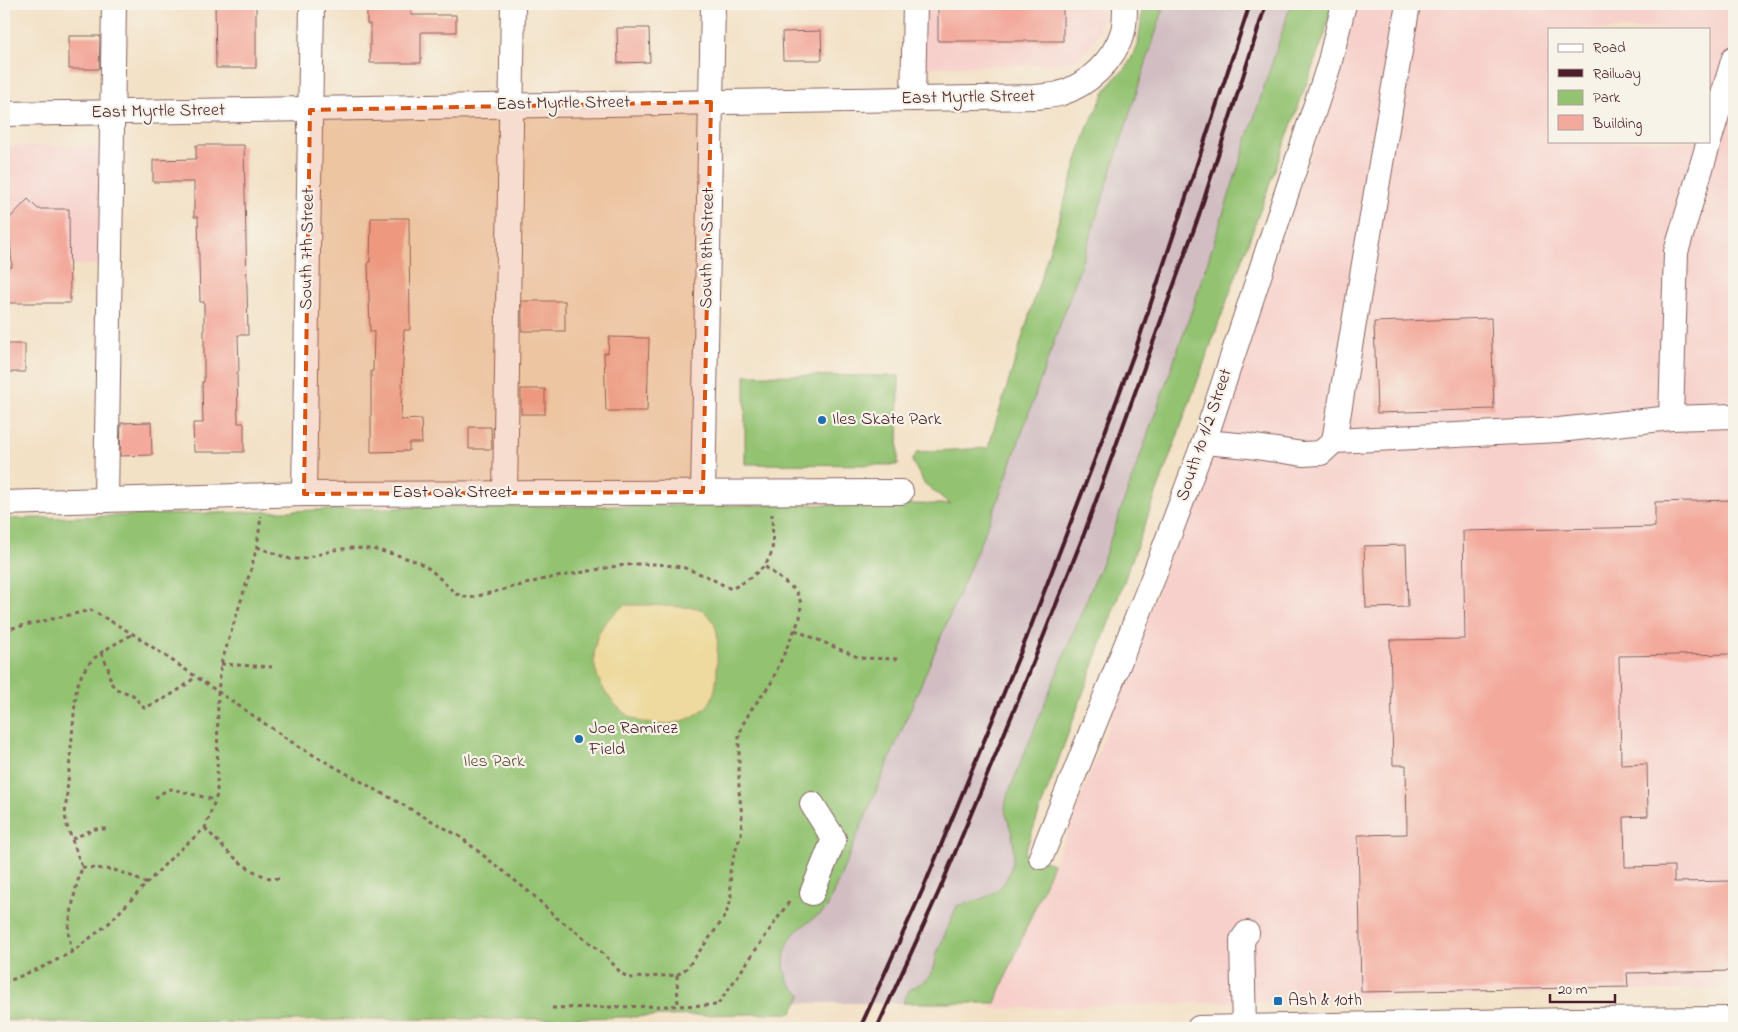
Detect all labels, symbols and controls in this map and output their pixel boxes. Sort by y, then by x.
legend [1548,28,1710,142]
text: Road [1593,37,1626,59]
text: Railway [1593,63,1641,86]
street label: East Myrtle Street [901,84,1035,112]
text: Park [1593,87,1621,109]
street label: East Myrtle Street [496,90,630,118]
street label: East Myrtle Street [91,98,225,126]
text: Building [1592,113,1642,136]
street label: South 8th Street [694,187,722,309]
street label: South 7th Street [294,188,322,310]
street label: South 10 1/2 Street [1170,365,1240,505]
place label: Iles Skate Park [832,407,941,433]
marker: Iles Skate Park [816,414,828,426]
street label: East Oak Street [392,480,512,506]
place label: Joe Ramirez Field [588,716,678,763]
marker: Joe Ramirez Field [573,733,585,745]
park label: Iles Park [463,749,525,775]
scale bar [1550,972,1616,1004]
text: 20 m [1558,979,1588,1001]
place label: Ash & 10th [1288,988,1362,1014]
marker: Ash & 10th [1272,995,1284,1007]

